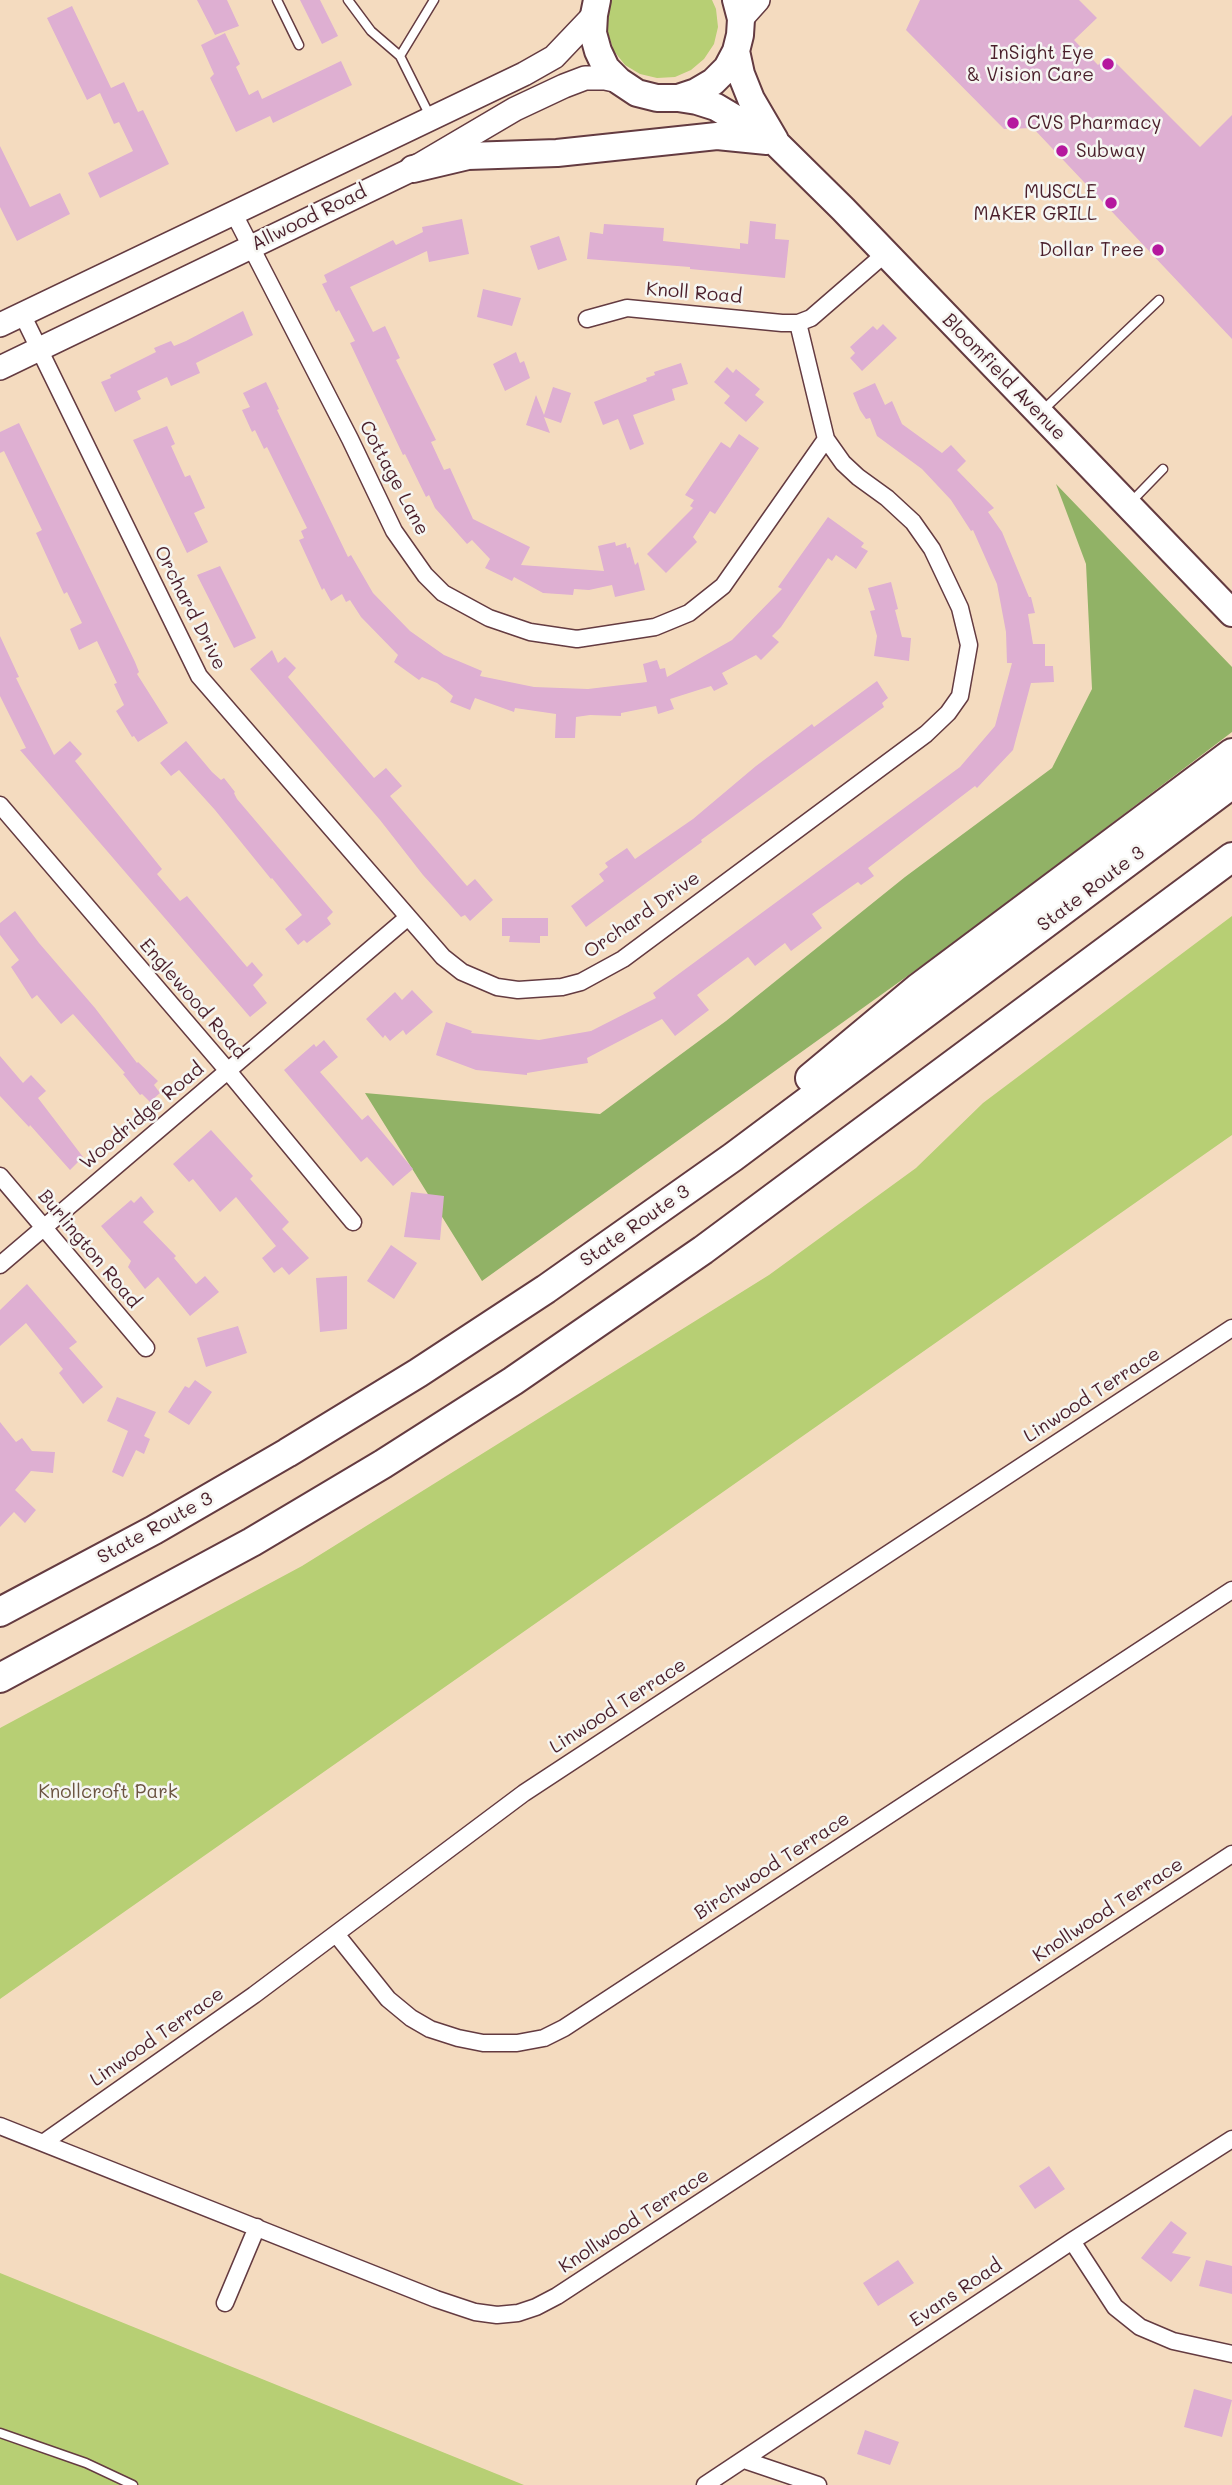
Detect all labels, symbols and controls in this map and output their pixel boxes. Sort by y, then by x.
place label: InSight Eye & Vision Care [967,42,1094,86]
marker: InSight Eye & Vision Care [1100,56,1116,72]
place label: CVS Pharmacy [1027,112,1161,134]
marker: CVS Pharmacy [1005,115,1021,131]
place label: Subway [1076,140,1146,162]
marker: Subway [1054,143,1070,159]
street label: Allwood Road [248,180,370,256]
place label: MUSCLE MAKER GRILL [973,181,1097,225]
marker: MUSCLE MAKER GRILL [1103,195,1119,211]
place label: Dollar Tree [1039,239,1144,261]
marker: Dollar Tree [1150,242,1166,258]
street label: Knoll Road [645,277,743,309]
street label: Bloomfield Avenue [938,309,1070,445]
street label: Cottage Lane [354,417,434,539]
street label: Orchard Drive [149,542,231,674]
street label: State Route 3 [1033,841,1149,937]
street label: Orchard Drive [580,867,704,963]
street label: Englewood Road [135,934,251,1064]
street label: Woodridge Road [75,1057,209,1175]
street label: State Route 3 [576,1180,694,1272]
street label: Burlington Road [33,1185,145,1313]
street label: Linwood Terrace [1020,1342,1164,1448]
street label: State Route 3 [93,1487,217,1569]
street label: Linwood Terrace [546,1653,690,1759]
park label: Knollcroft Park [38,1781,178,1803]
street label: Birchwood Terrace [690,1807,854,1925]
street label: Knollwood Terrace [1029,1853,1187,1967]
street label: Linwood Terrace [86,1982,228,2092]
street label: Knollwood Terrace [555,2164,713,2278]
street label: Evans Road [906,2254,1006,2332]

